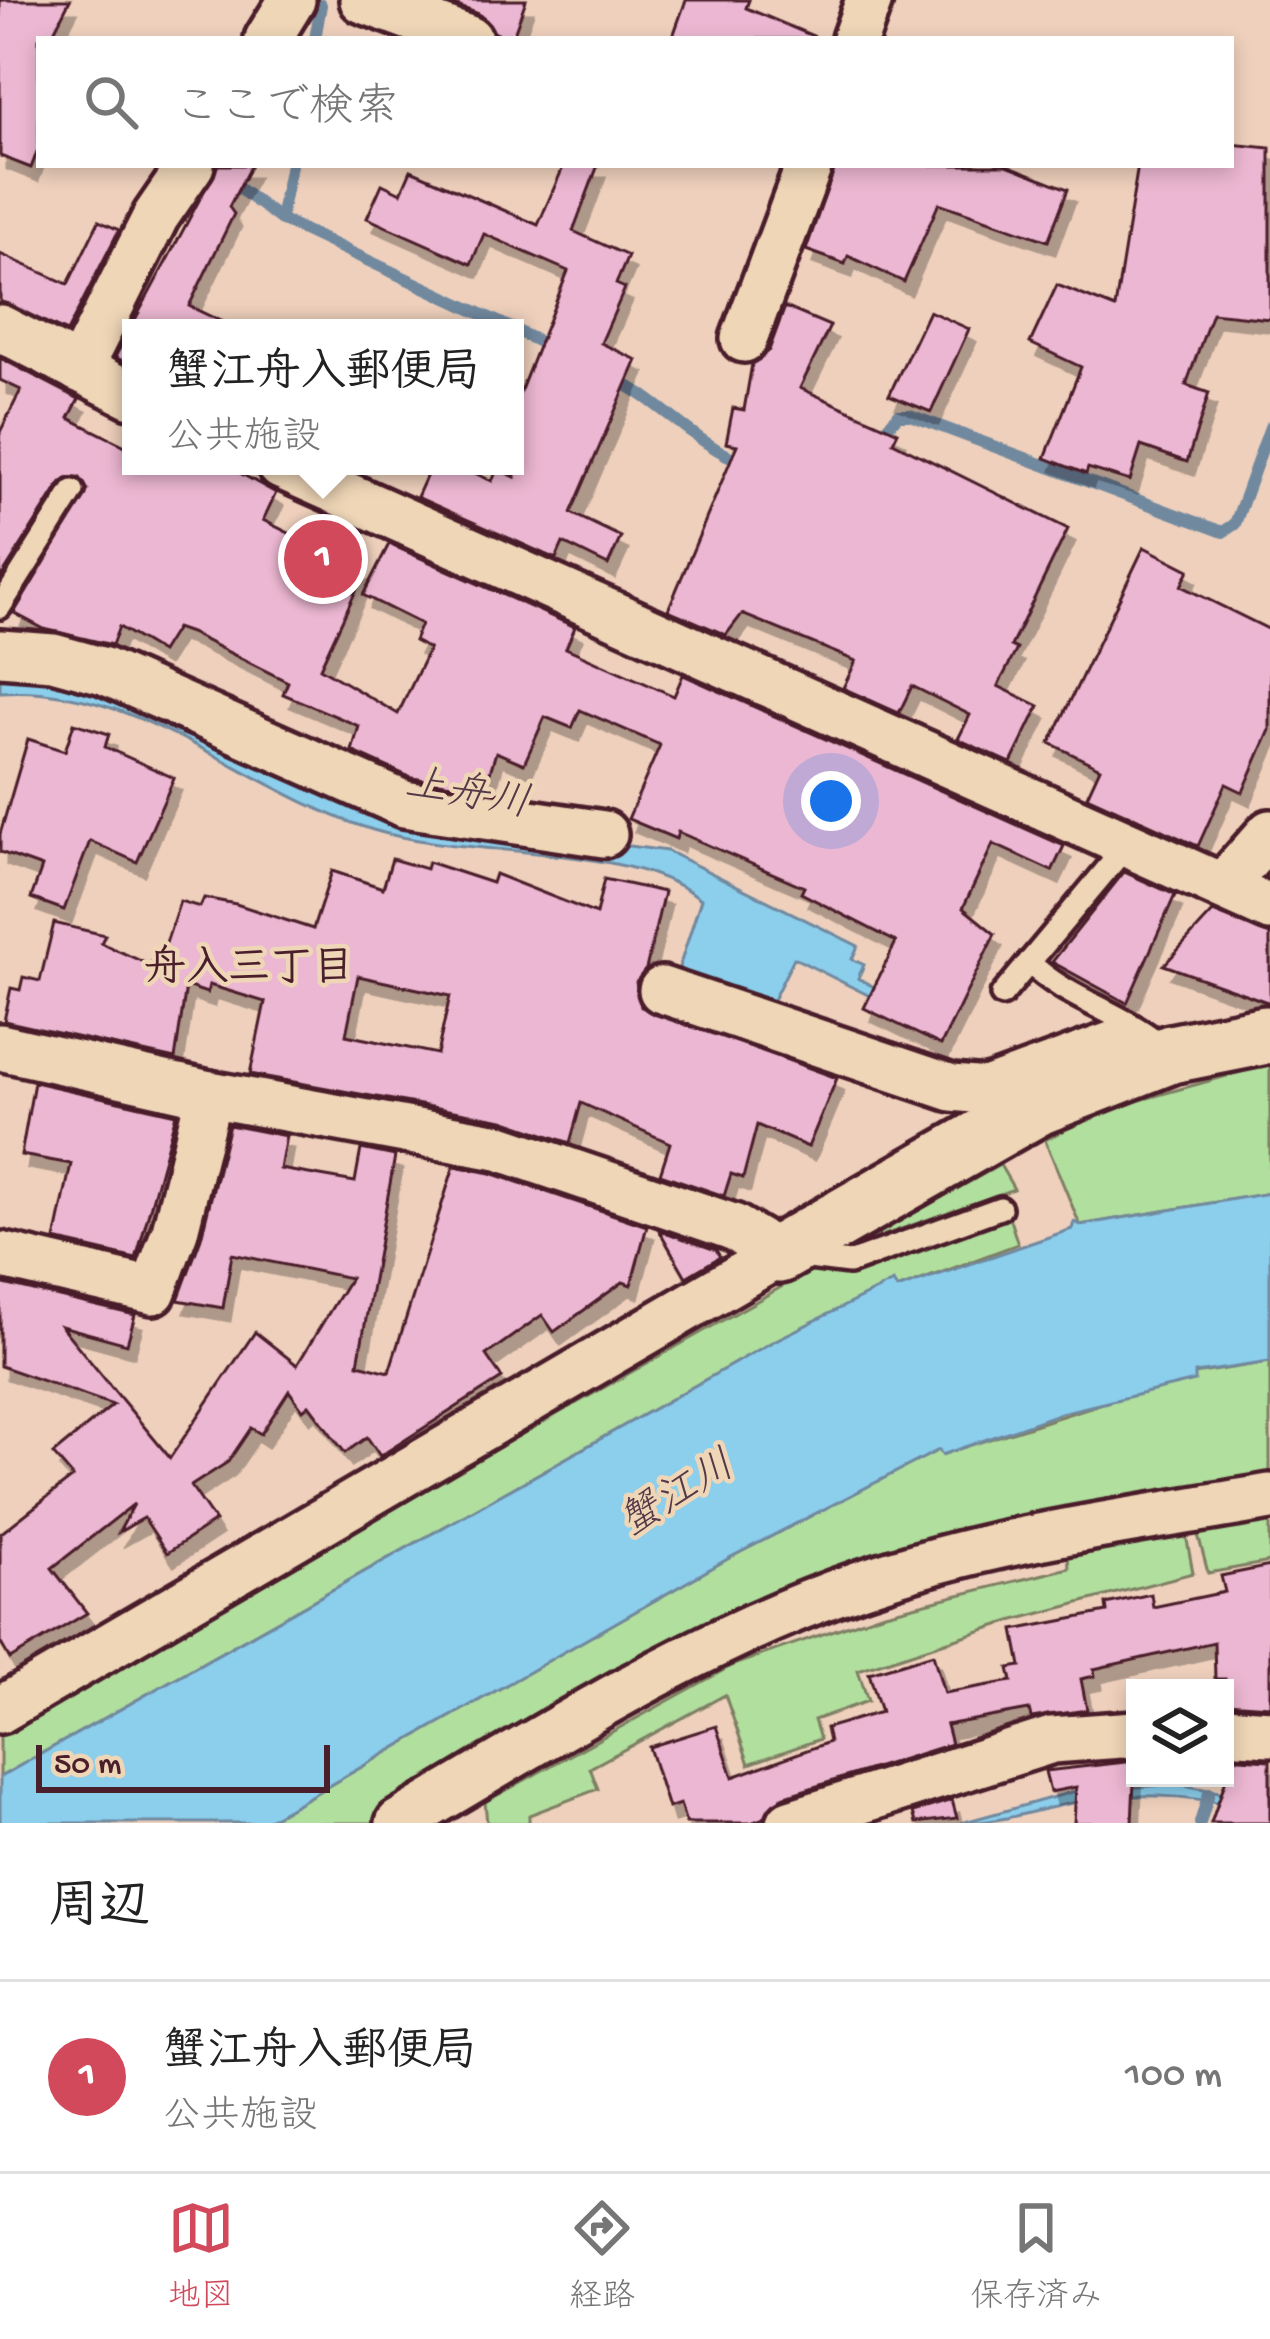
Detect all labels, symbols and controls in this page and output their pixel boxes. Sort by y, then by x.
search box [36,36,1234,168]
icon: search [78,69,144,135]
text: ここで検索 [174,84,399,137]
popup [122,319,524,475]
text: 蟹江舟入郵便局 [165,349,481,402]
text: 公共施設 [165,417,322,463]
pin: 1 [284,514,362,604]
water label: 上舟川 [401,759,534,832]
your location [801,771,861,831]
district label: 舟入三丁目 [144,944,354,996]
water label: 蟹江川 [611,1442,746,1550]
map controls [1126,1679,1234,1787]
button: layers [1126,1679,1234,1787]
scale bar [36,1739,330,1792]
text: 50 m [54,1747,121,1785]
text: 周辺 [48,1881,150,1941]
text: 蟹江舟入郵便局 [162,2028,477,2081]
text: 1 [79,2054,95,2100]
text: 100 m [1125,2054,1222,2100]
text: 公共施設 [162,2096,318,2142]
tab: 地図 [168,2195,234,2318]
tab: 経路 [569,2195,635,2318]
tab: 保存済み [970,2195,1102,2318]

